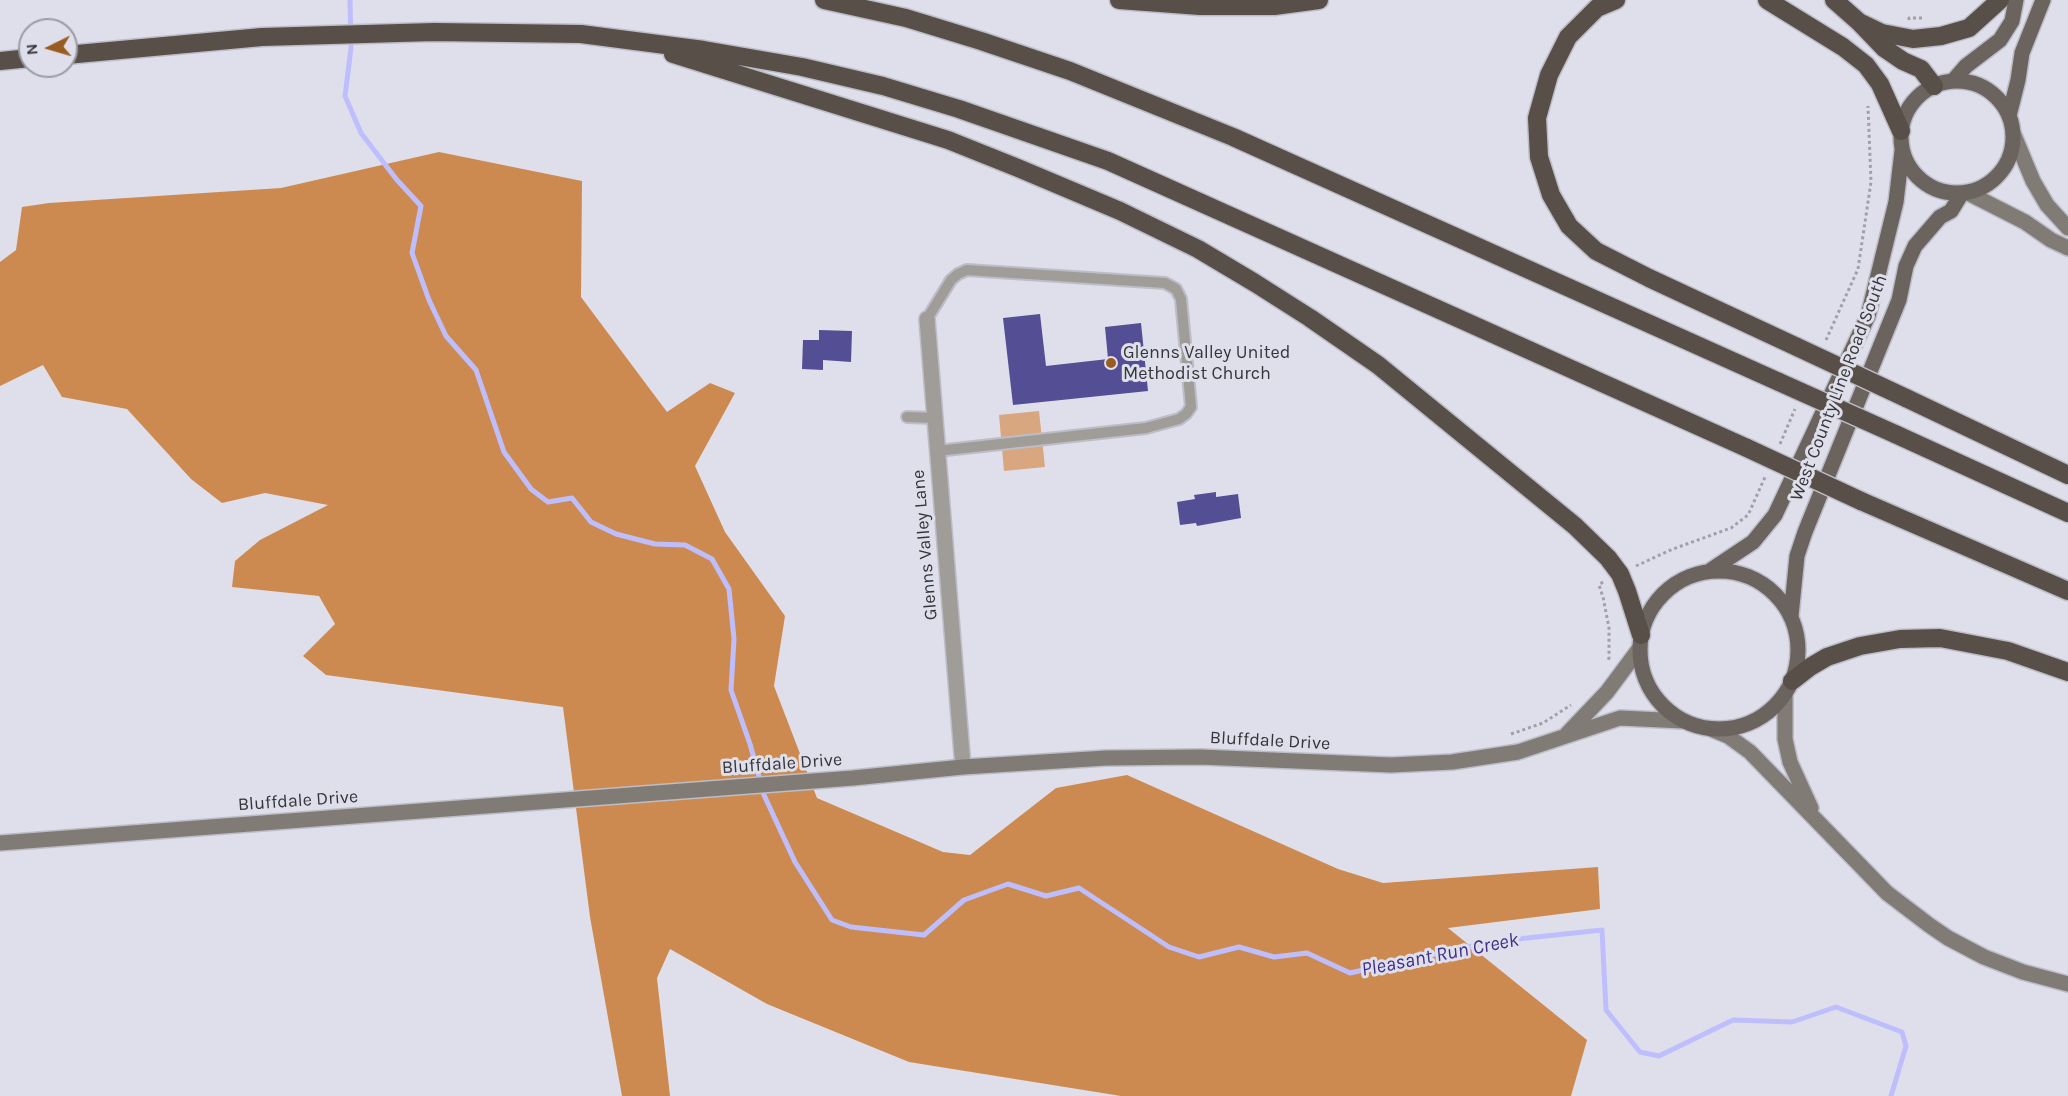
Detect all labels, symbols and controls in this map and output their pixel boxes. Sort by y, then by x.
north arrow [18,18,78,78]
text: N [22,43,42,56]
street label: West County Line Road South [1786,272,1892,504]
place label: Glenns Valley United Methodist Church [1123,342,1290,385]
marker: Glenns Valley United Methodist Church [1104,356,1118,370]
street label: Glenns Valley Lane [908,469,942,621]
street label: Bluffdale Drive [1209,727,1331,755]
street label: Bluffdale Drive [721,749,843,779]
street label: Bluffdale Drive [237,786,359,816]
water label: Pleasant Run Creek [1359,928,1521,982]

